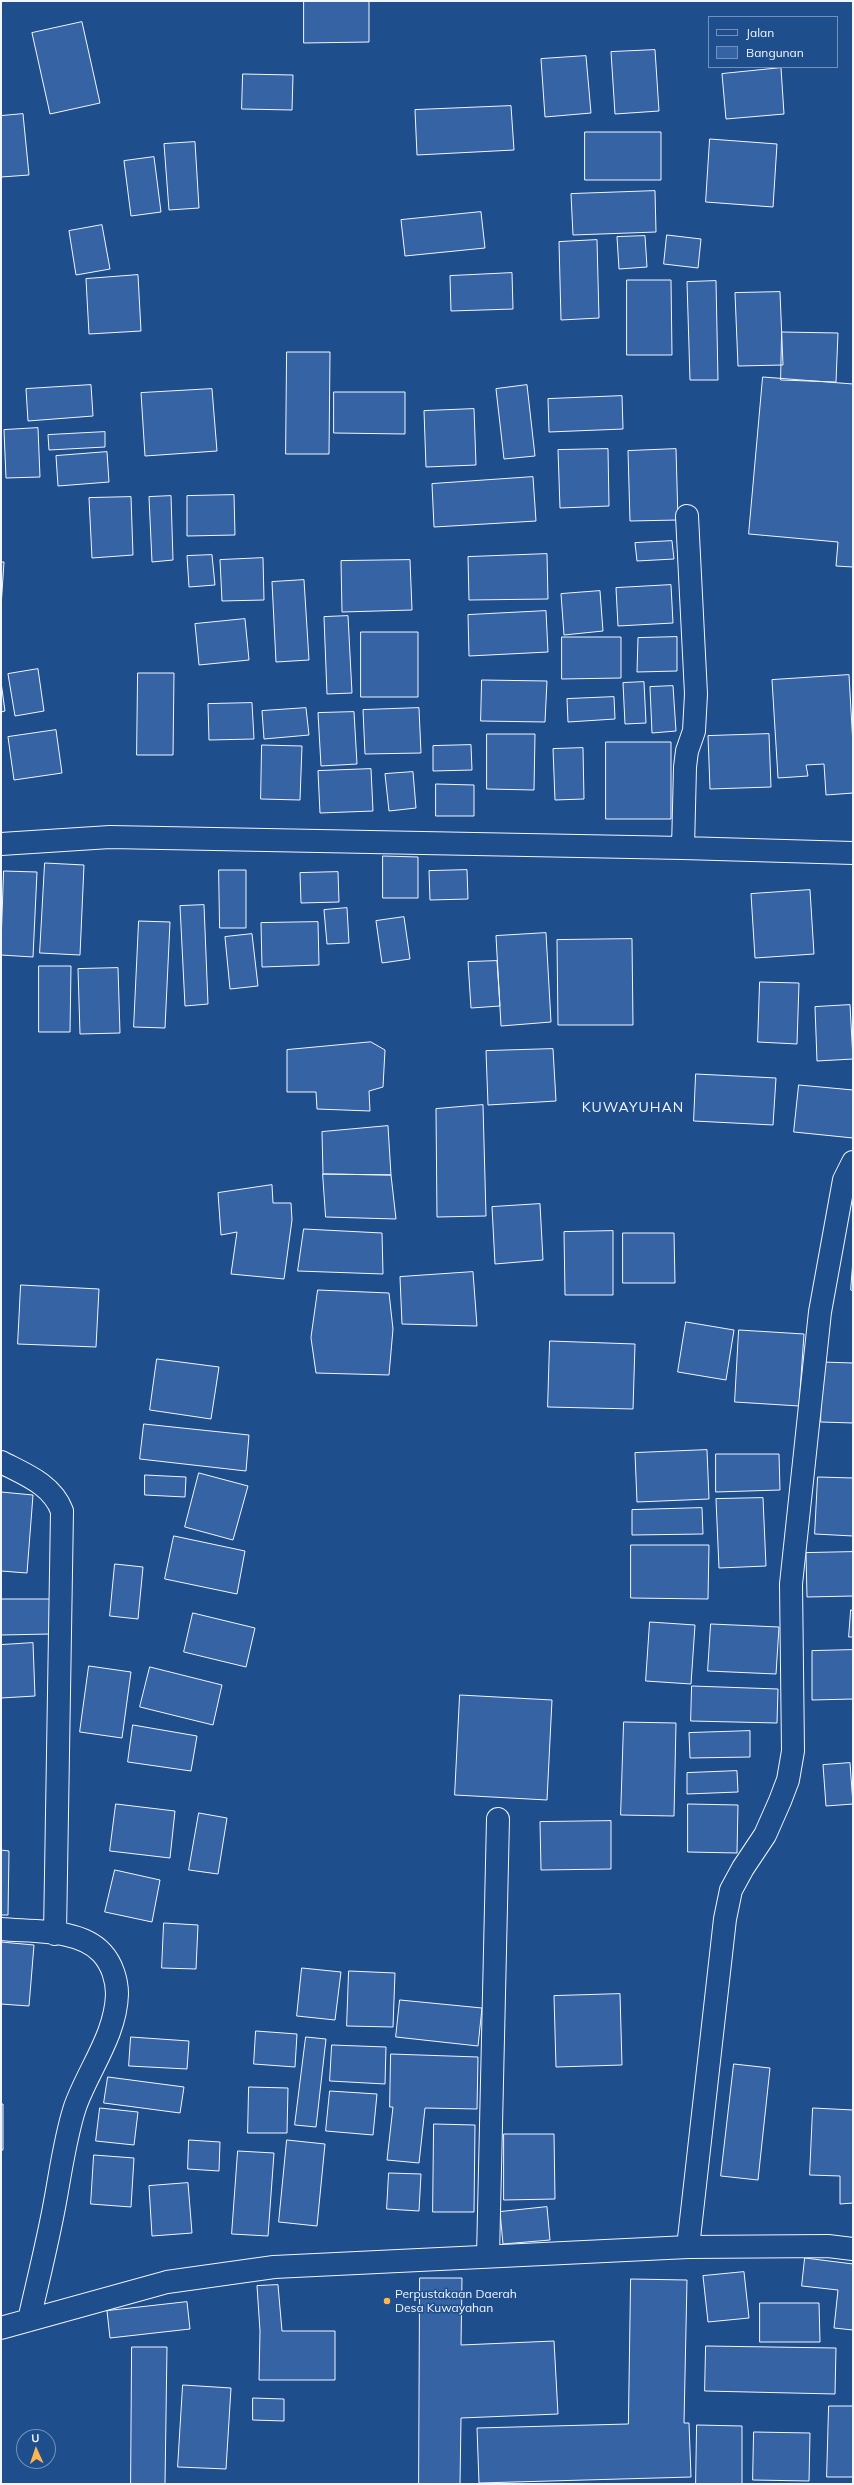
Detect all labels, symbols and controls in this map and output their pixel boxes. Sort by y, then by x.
legend [708,16,838,68]
text: Jalan [746,25,774,40]
text: Bangunan [746,45,804,60]
district label: KUWAYUHAN [582,1100,684,1116]
place label: Perpustakaan Daerah Desa Kuwayahan [395,2287,517,2315]
marker: Perpustakaan Daerah Desa Kuwayahan [382,2296,392,2306]
north arrow [16,2429,56,2469]
text: U [31,2431,40,2445]

